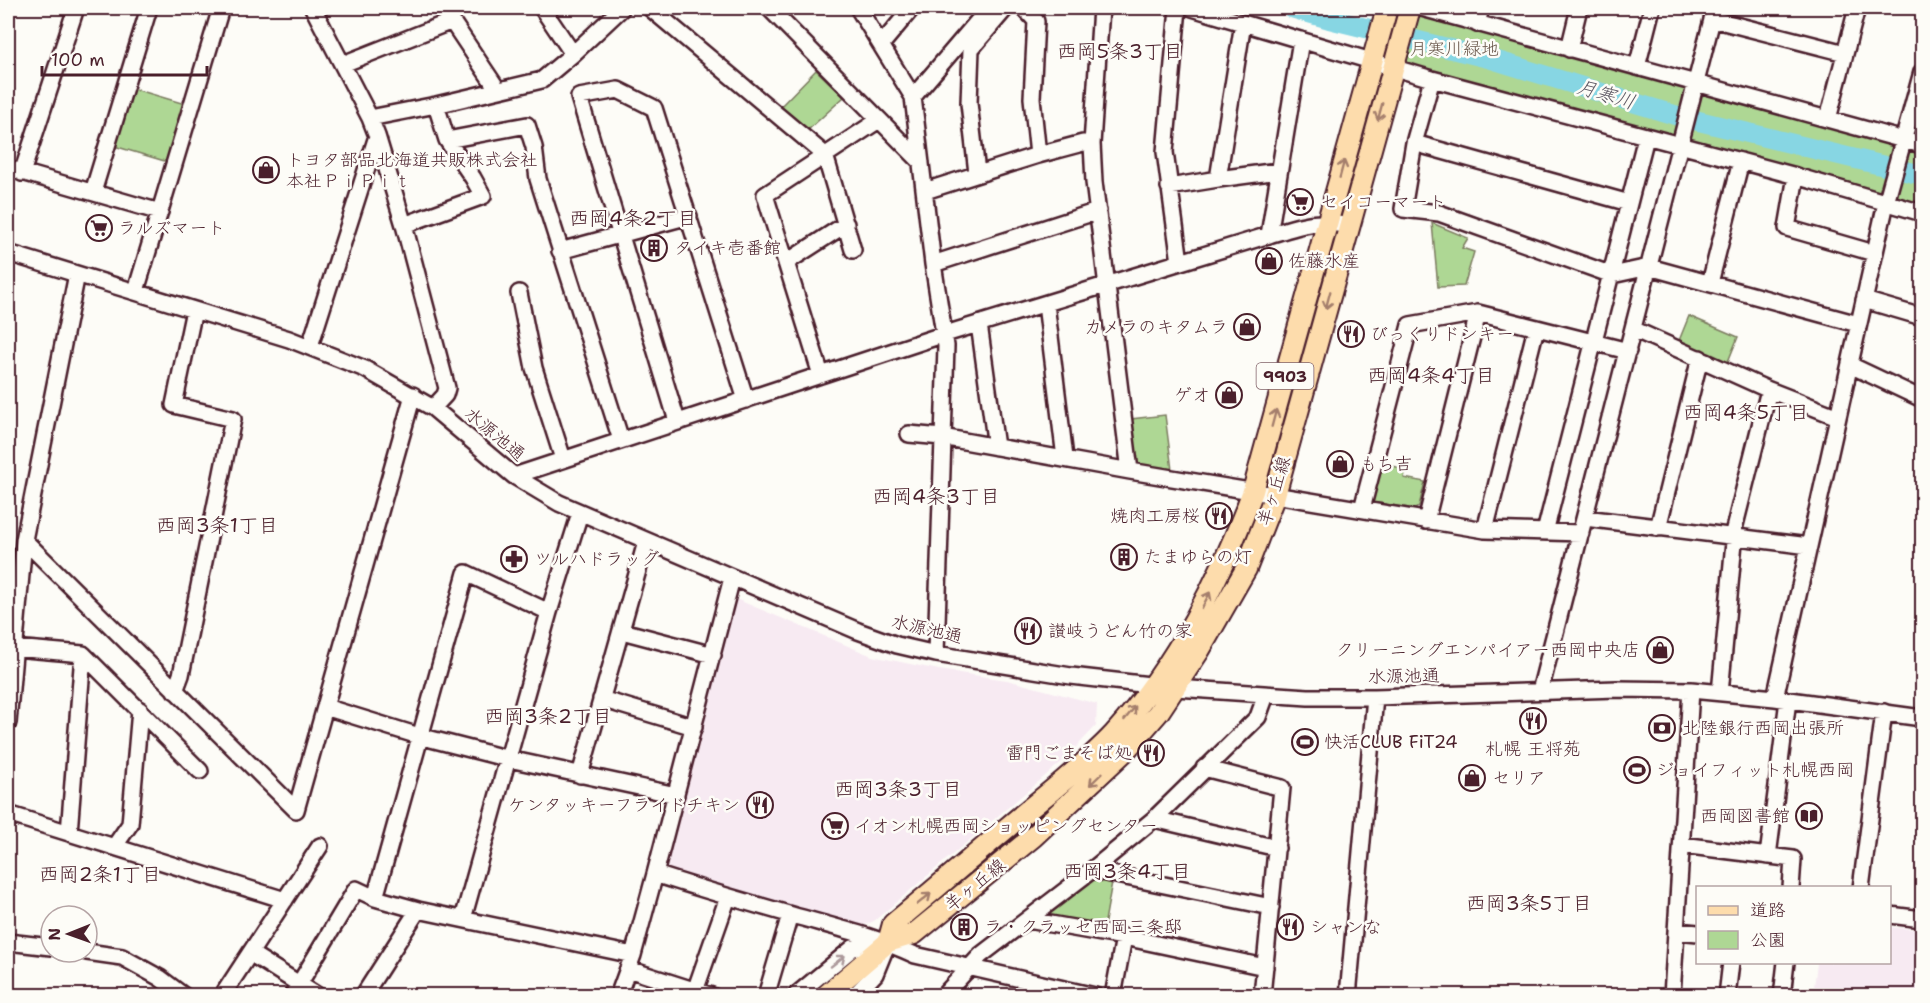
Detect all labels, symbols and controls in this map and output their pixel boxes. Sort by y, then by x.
park label: 月寒川緑地 [1409,37,1499,61]
district label: 西岡5条3丁目 [1057,38,1183,64]
scale bar [42,39,207,77]
text: 100 m [51,48,105,72]
water label: 月寒川 [1574,73,1638,115]
one-way arrow [1374,103,1385,122]
place label: トヨタ部品北海道共販株式会社 本社ＰｉＰｉｔ [286,148,538,193]
shop icon: トヨタ部品北海道共販株式会社 本社ＰｉＰｉｔ [251,155,281,185]
one-way arrow [1337,160,1348,179]
supermarket icon: セイコーマート [1285,187,1315,217]
place label: セイコーマート [1320,190,1446,214]
district label: 西岡4条2丁目 [569,205,697,231]
supermarket icon: ラルズマート [84,213,114,243]
place label: ラルズマート [118,216,225,240]
building icon: タイキ壱番館 [639,233,669,263]
place label: タイキ壱番館 [674,236,781,260]
shop icon: 佐藤水産 [1254,246,1284,276]
place label: 佐藤水産 [1288,249,1360,273]
one-way arrow [1322,291,1334,310]
shop icon: カメラのキタムラ [1232,312,1262,342]
place label: カメラのキタムラ [1084,315,1228,339]
restaurant icon: びっくりドンキー [1336,319,1366,349]
place label: びっくりドンキー [1370,322,1514,346]
district label: 西岡4条4丁目 [1367,362,1495,388]
road number: 9903 [1256,363,1314,389]
shop icon: ゲオ [1214,380,1244,410]
place label: ゲオ [1174,383,1210,407]
district label: 西岡4条5丁目 [1683,399,1809,425]
street label: 水源池通 [460,402,530,466]
one-way arrow [1268,409,1280,428]
shop icon: もち吉 [1325,449,1355,479]
place label: もち吉 [1360,452,1413,476]
street label: 羊ヶ丘線 [1252,453,1296,529]
district label: 西岡4条3丁目 [872,483,1000,509]
restaurant icon: 焼肉工房桜 [1204,501,1234,531]
place label: 焼肉工房桜 [1110,504,1200,528]
district label: 西岡3条1丁目 [156,512,278,538]
building icon: たまゆらの灯 [1109,542,1139,572]
pharmacy icon: ツルハドラッグ [499,544,529,574]
place label: たまゆらの灯 [1144,545,1252,569]
place label: ツルハドラッグ [534,547,659,571]
one-way arrow [1201,592,1212,610]
street label: 水源池通 [889,609,965,649]
restaurant icon: 讃岐うどん竹の家 [1013,616,1043,646]
place label: 讃岐うどん竹の家 [1048,619,1192,643]
shop icon: クリーニングエンパイアー西岡中央店 [1645,635,1675,665]
place label: クリーニングエンパイアー西岡中央店 [1335,638,1640,662]
street label: 水源池通 [1368,663,1440,689]
district label: 西岡3条2丁目 [484,703,612,729]
one-way arrow [1124,705,1137,721]
restaurant icon: 札幌 王将苑 [1518,706,1548,736]
bank icon: 北陸銀行西岡出張所 [1647,713,1677,743]
place label: 北陸銀行西岡出張所 [1682,716,1844,740]
sports icon: 快活CLUB FiT24 [1290,727,1320,757]
place label: 快活CLUB FiT24 [1324,730,1458,754]
place label: 札幌 王将苑 [1485,737,1581,761]
restaurant icon: 雷門ごまそば処 [1136,738,1166,768]
place label: 雷門ごまそば処 [1006,741,1132,765]
sports icon: ジョイフィット札幌西岡 [1622,755,1652,785]
place label: ジョイフィット札幌西岡 [1656,758,1854,782]
shop icon: セリア [1457,763,1487,793]
place label: セリア [1492,766,1546,790]
one-way arrow [1089,772,1104,786]
district label: 西岡3条3丁目 [834,776,962,802]
restaurant icon: ケンタッキーフライドチキン [745,790,775,820]
place label: ケンタッキーフライドチキン [508,793,740,817]
library icon: 西岡図書館 [1794,801,1824,831]
place label: 西岡図書館 [1700,804,1790,828]
supermarket icon: イオン札幌西岡ショッピングセンター [820,811,850,841]
place label: イオン札幌西岡ショッピングセンター [854,814,1158,838]
street label: 羊ヶ丘線 [939,853,1011,917]
district label: 西岡3条4丁目 [1063,858,1191,884]
district label: 西岡2条1丁目 [39,861,161,887]
legend [1696,886,1891,964]
district label: 西岡3条5丁目 [1466,890,1592,916]
one-way arrow [915,893,931,906]
text: 道路 [1750,898,1786,922]
north arrow [39,904,99,964]
building icon: ラ・クラッセ西岡三条邸 [949,912,979,942]
restaurant icon: シャンな [1275,912,1305,942]
place label: ラ・クラッセ西岡三条邸 [984,915,1182,939]
place label: シャンな [1310,915,1382,939]
text: N [44,928,65,941]
text: 公園 [1750,928,1786,952]
one-way arrow [829,954,845,967]

